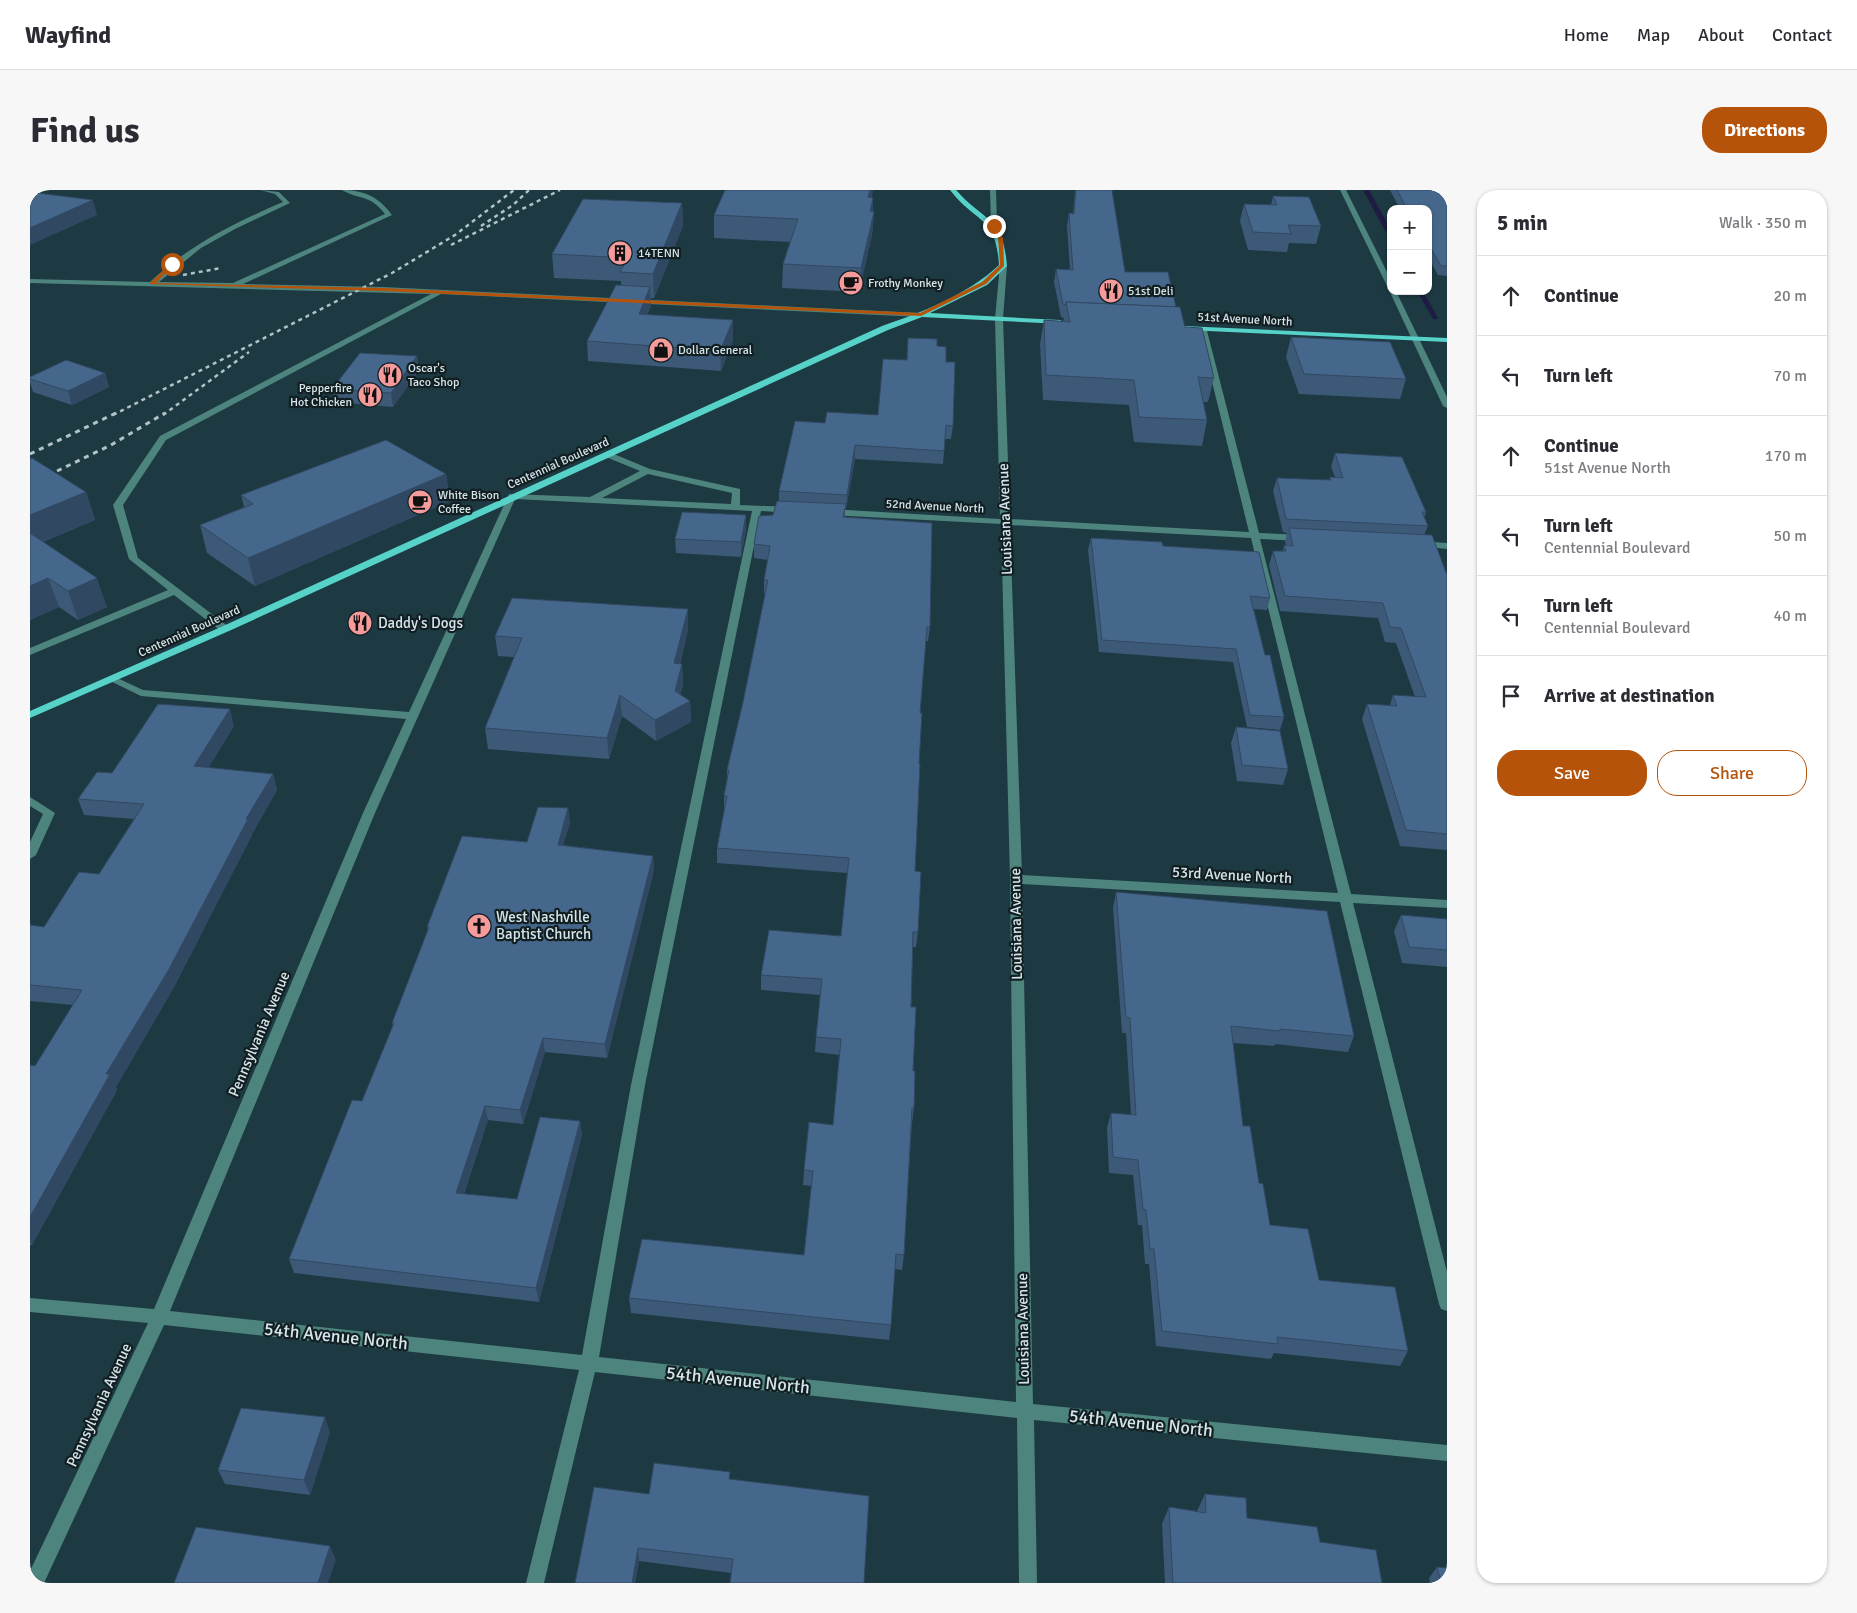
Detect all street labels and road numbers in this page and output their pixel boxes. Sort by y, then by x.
street label: 51st Avenue North [1197,310,1293,329]
street label: Centennial Boulevard [505,434,611,493]
street label: Louisiana Avenue [994,463,1016,575]
street label: 52nd Avenue North [885,496,985,517]
street label: Centennial Boulevard [136,602,242,661]
street label: 53rd Avenue North [1171,863,1293,887]
street label: Louisiana Avenue [1006,868,1026,980]
street label: Pennsylvania Avenue [224,969,294,1099]
street label: Louisiana Avenue [1013,1273,1033,1385]
street label: 54th Avenue North [263,1318,409,1354]
street label: Pennsylvania Avenue [62,1340,136,1470]
street label: 54th Avenue North [665,1362,811,1398]
street label: 54th Avenue North [1068,1405,1214,1441]

